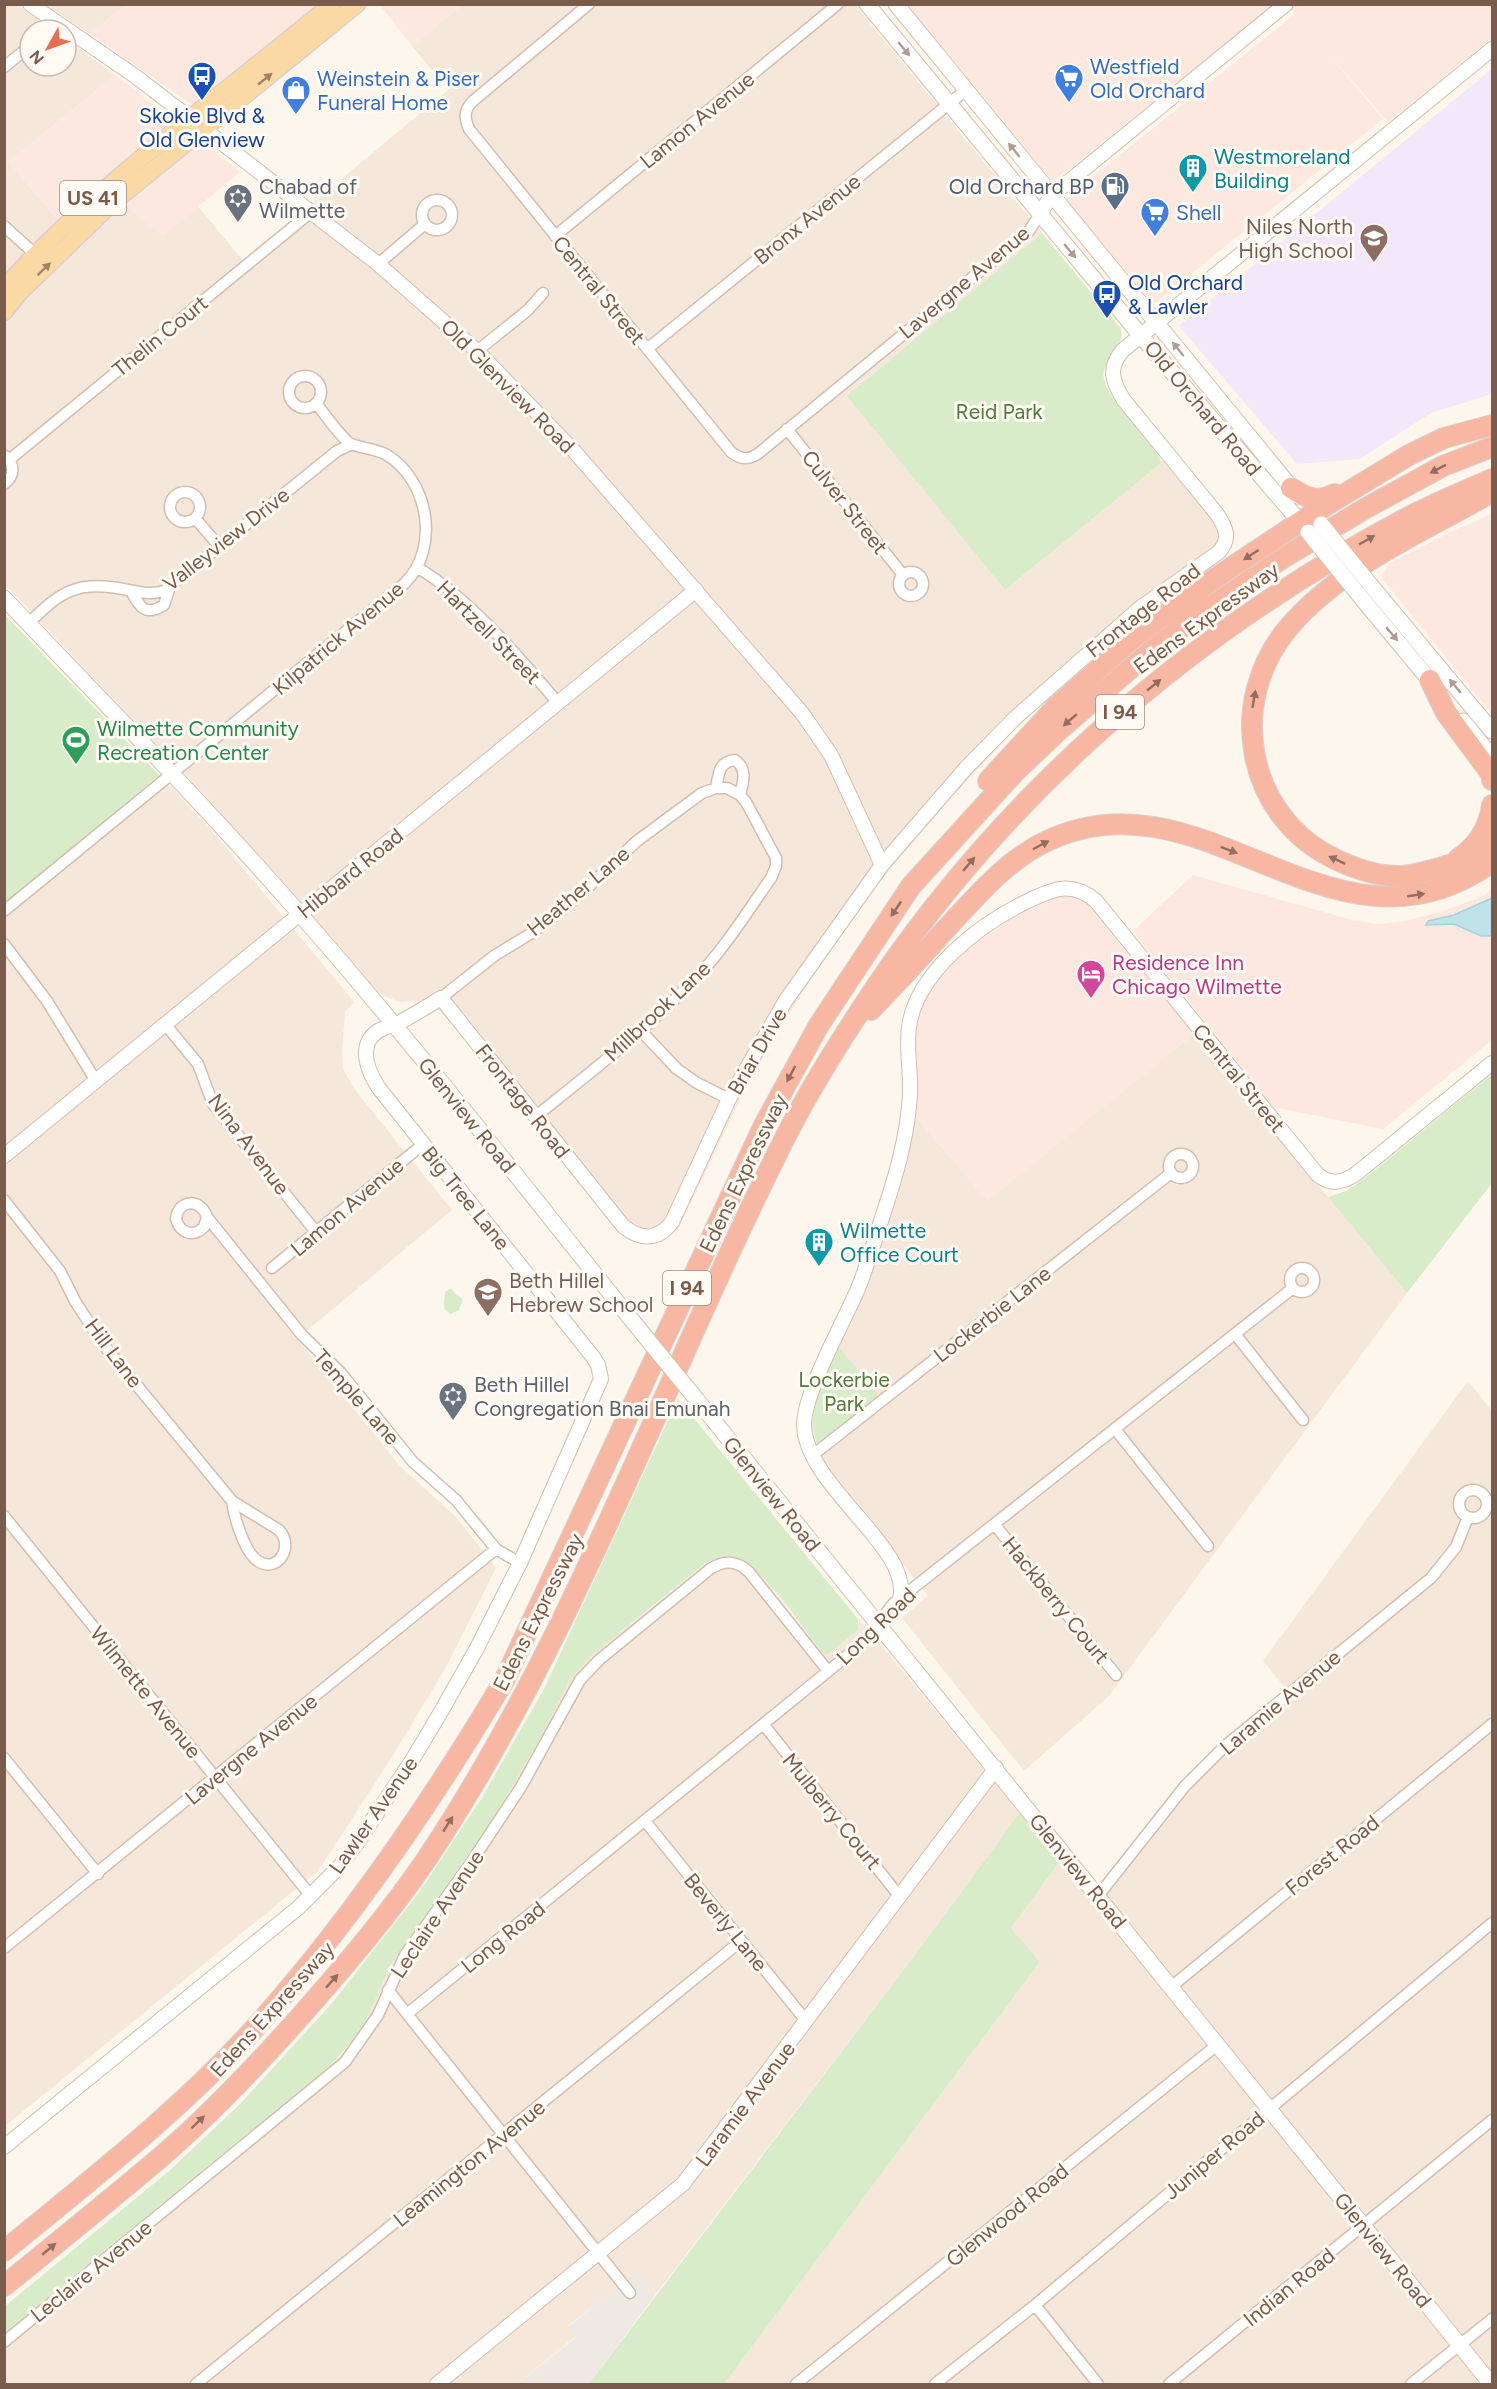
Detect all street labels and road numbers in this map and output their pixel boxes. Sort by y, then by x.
street label: Lamon Avenue [635,66,759,174]
street label: Bronx Avenue [749,168,865,270]
road number: US 41 [60,181,126,215]
street label: Lavergne Avenue [894,220,1034,344]
street label: Central Street [548,231,650,349]
street label: Thelin Court [107,290,213,382]
street label: Old Glenview Road [436,314,580,458]
street label: Old Orchard Road [1139,335,1267,481]
street label: Culver Street [797,445,893,559]
street label: Valleyview Drive [158,482,294,596]
street label: Edens Expressway [1128,557,1284,679]
street label: Frontage Road [1081,558,1205,662]
street label: Hartzell Street [432,575,546,689]
street label: Kilpatrick Avenue [267,576,409,700]
road number: I 94 [1096,695,1144,729]
street label: Hibbard Road [292,823,408,923]
street label: Heather Lane [522,841,634,941]
street label: Millbrook Lane [599,956,715,1066]
street label: Briar Drive [722,1003,792,1099]
street label: Central Street [1188,1019,1290,1137]
street label: Frontage Road [471,1039,575,1163]
street label: Glenview Road [413,1053,521,1177]
street label: Nina Avenue [203,1089,295,1199]
street label: Edens Expressway [694,1089,792,1257]
street label: Big Tree Lane [417,1141,515,1255]
street label: Lamon Avenue [285,1153,409,1261]
street label: Lockerbie Lane [928,1261,1056,1367]
road number: I 94 [663,1271,711,1305]
street label: Hill Lane [80,1314,148,1392]
street label: Temple Lane [309,1344,405,1450]
street label: Glenview Road [718,1432,826,1556]
street label: Edens Expressway [487,1529,589,1695]
street label: Hackberry Court [997,1531,1115,1669]
street label: Long Road [831,1582,921,1670]
street label: Wilmette Avenue [85,1621,207,1763]
street label: Laramie Avenue [1215,1644,1345,1760]
street label: Lavergne Avenue [180,1688,322,1810]
street label: Mulberry Court [777,1748,887,1874]
street label: Lawler Avenue [323,1752,423,1878]
street label: Glenview Road [1024,1809,1132,1933]
street label: Forest Road [1280,1810,1384,1900]
street label: Leclaire Avenue [385,1845,489,1983]
street label: Beverly Lane [679,1868,773,1976]
street label: Long Road [456,1896,550,1978]
street label: Edens Expressway [205,1936,339,2082]
street label: Laramie Avenue [690,2037,800,2171]
street label: Leamington Avenue [388,2094,550,2232]
street label: Juniper Road [1159,2106,1269,2204]
street label: Glenwood Road [941,2158,1073,2272]
street label: Glenview Road [1329,2188,1437,2312]
street label: Leclaire Avenue [25,2214,157,2328]
street label: Indian Road [1238,2243,1340,2331]

